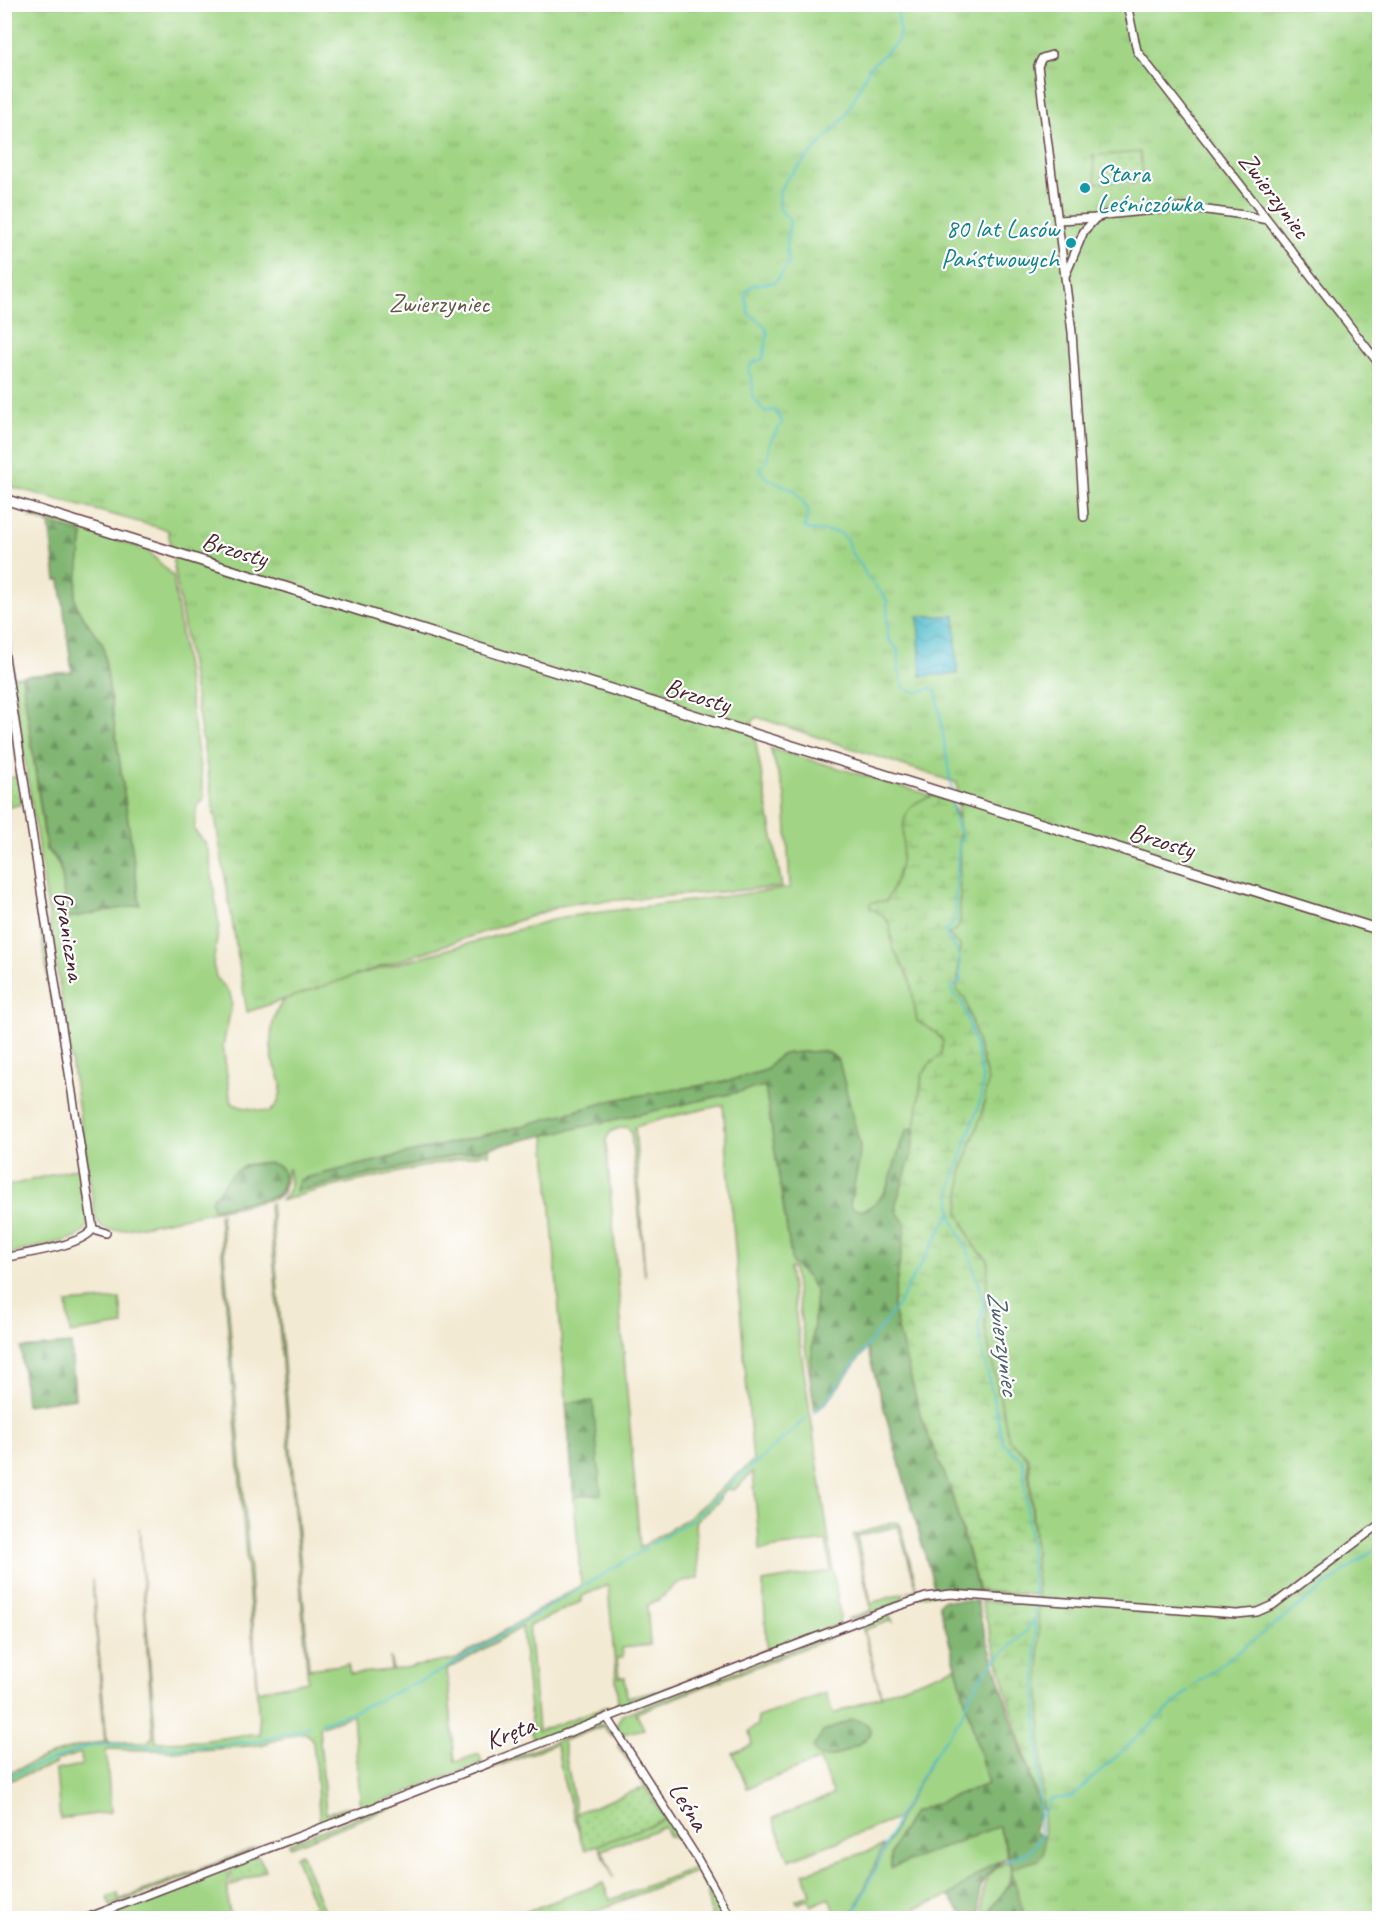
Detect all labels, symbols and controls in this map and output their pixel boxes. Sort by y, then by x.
street label: Zwierzyniec [1231,145,1319,246]
place label: Stara Leśniczówka [1097,157,1204,220]
marker: Stara Leśniczówka [1078,181,1092,195]
place label: 80 lat Lasów Państwowych [941,212,1062,275]
marker: 80 lat Lasów Państwowych [1064,236,1078,250]
park label: Zwierzyniec [389,287,491,320]
street label: Brzosty [198,524,274,576]
street label: Brzosty [661,670,737,722]
street label: Brzosty [1125,815,1201,867]
street label: Graniczna [46,889,93,985]
water label: Zwierzyniec [980,1289,1029,1400]
street label: Kręta [481,1707,541,1757]
street label: Leśna [661,1776,717,1838]

